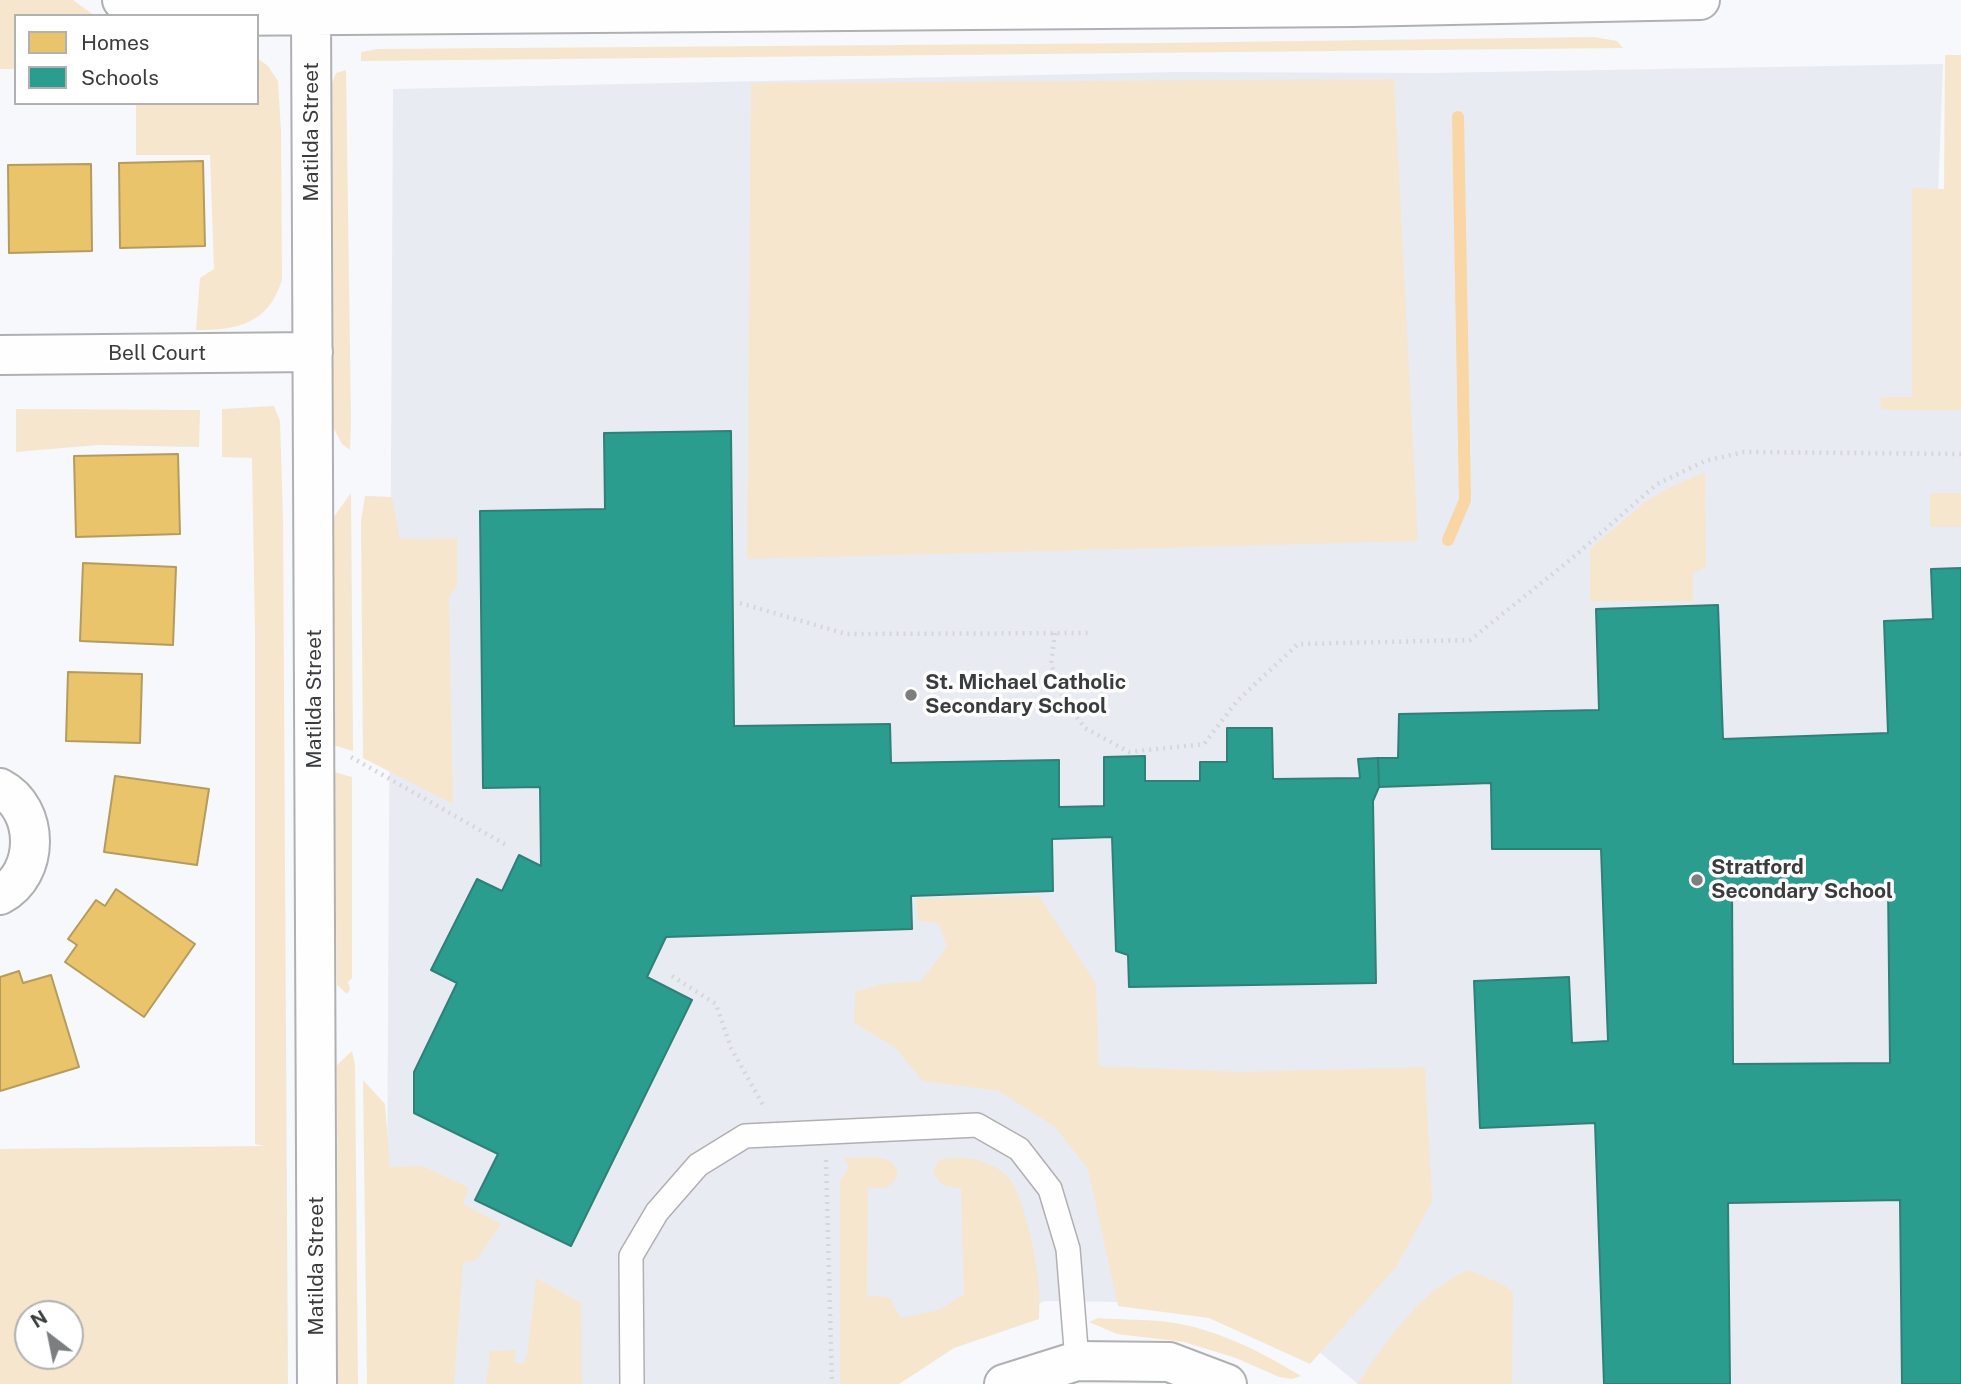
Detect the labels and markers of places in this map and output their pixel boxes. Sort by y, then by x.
place label: St. Michael Catholic Secondary School [925,670,1126,720]
marker: St. Michael Catholic Secondary School [903,687,919,703]
place label: Stratford Secondary School [1711,855,1893,905]
marker: Stratford Secondary School [1689,872,1705,888]

